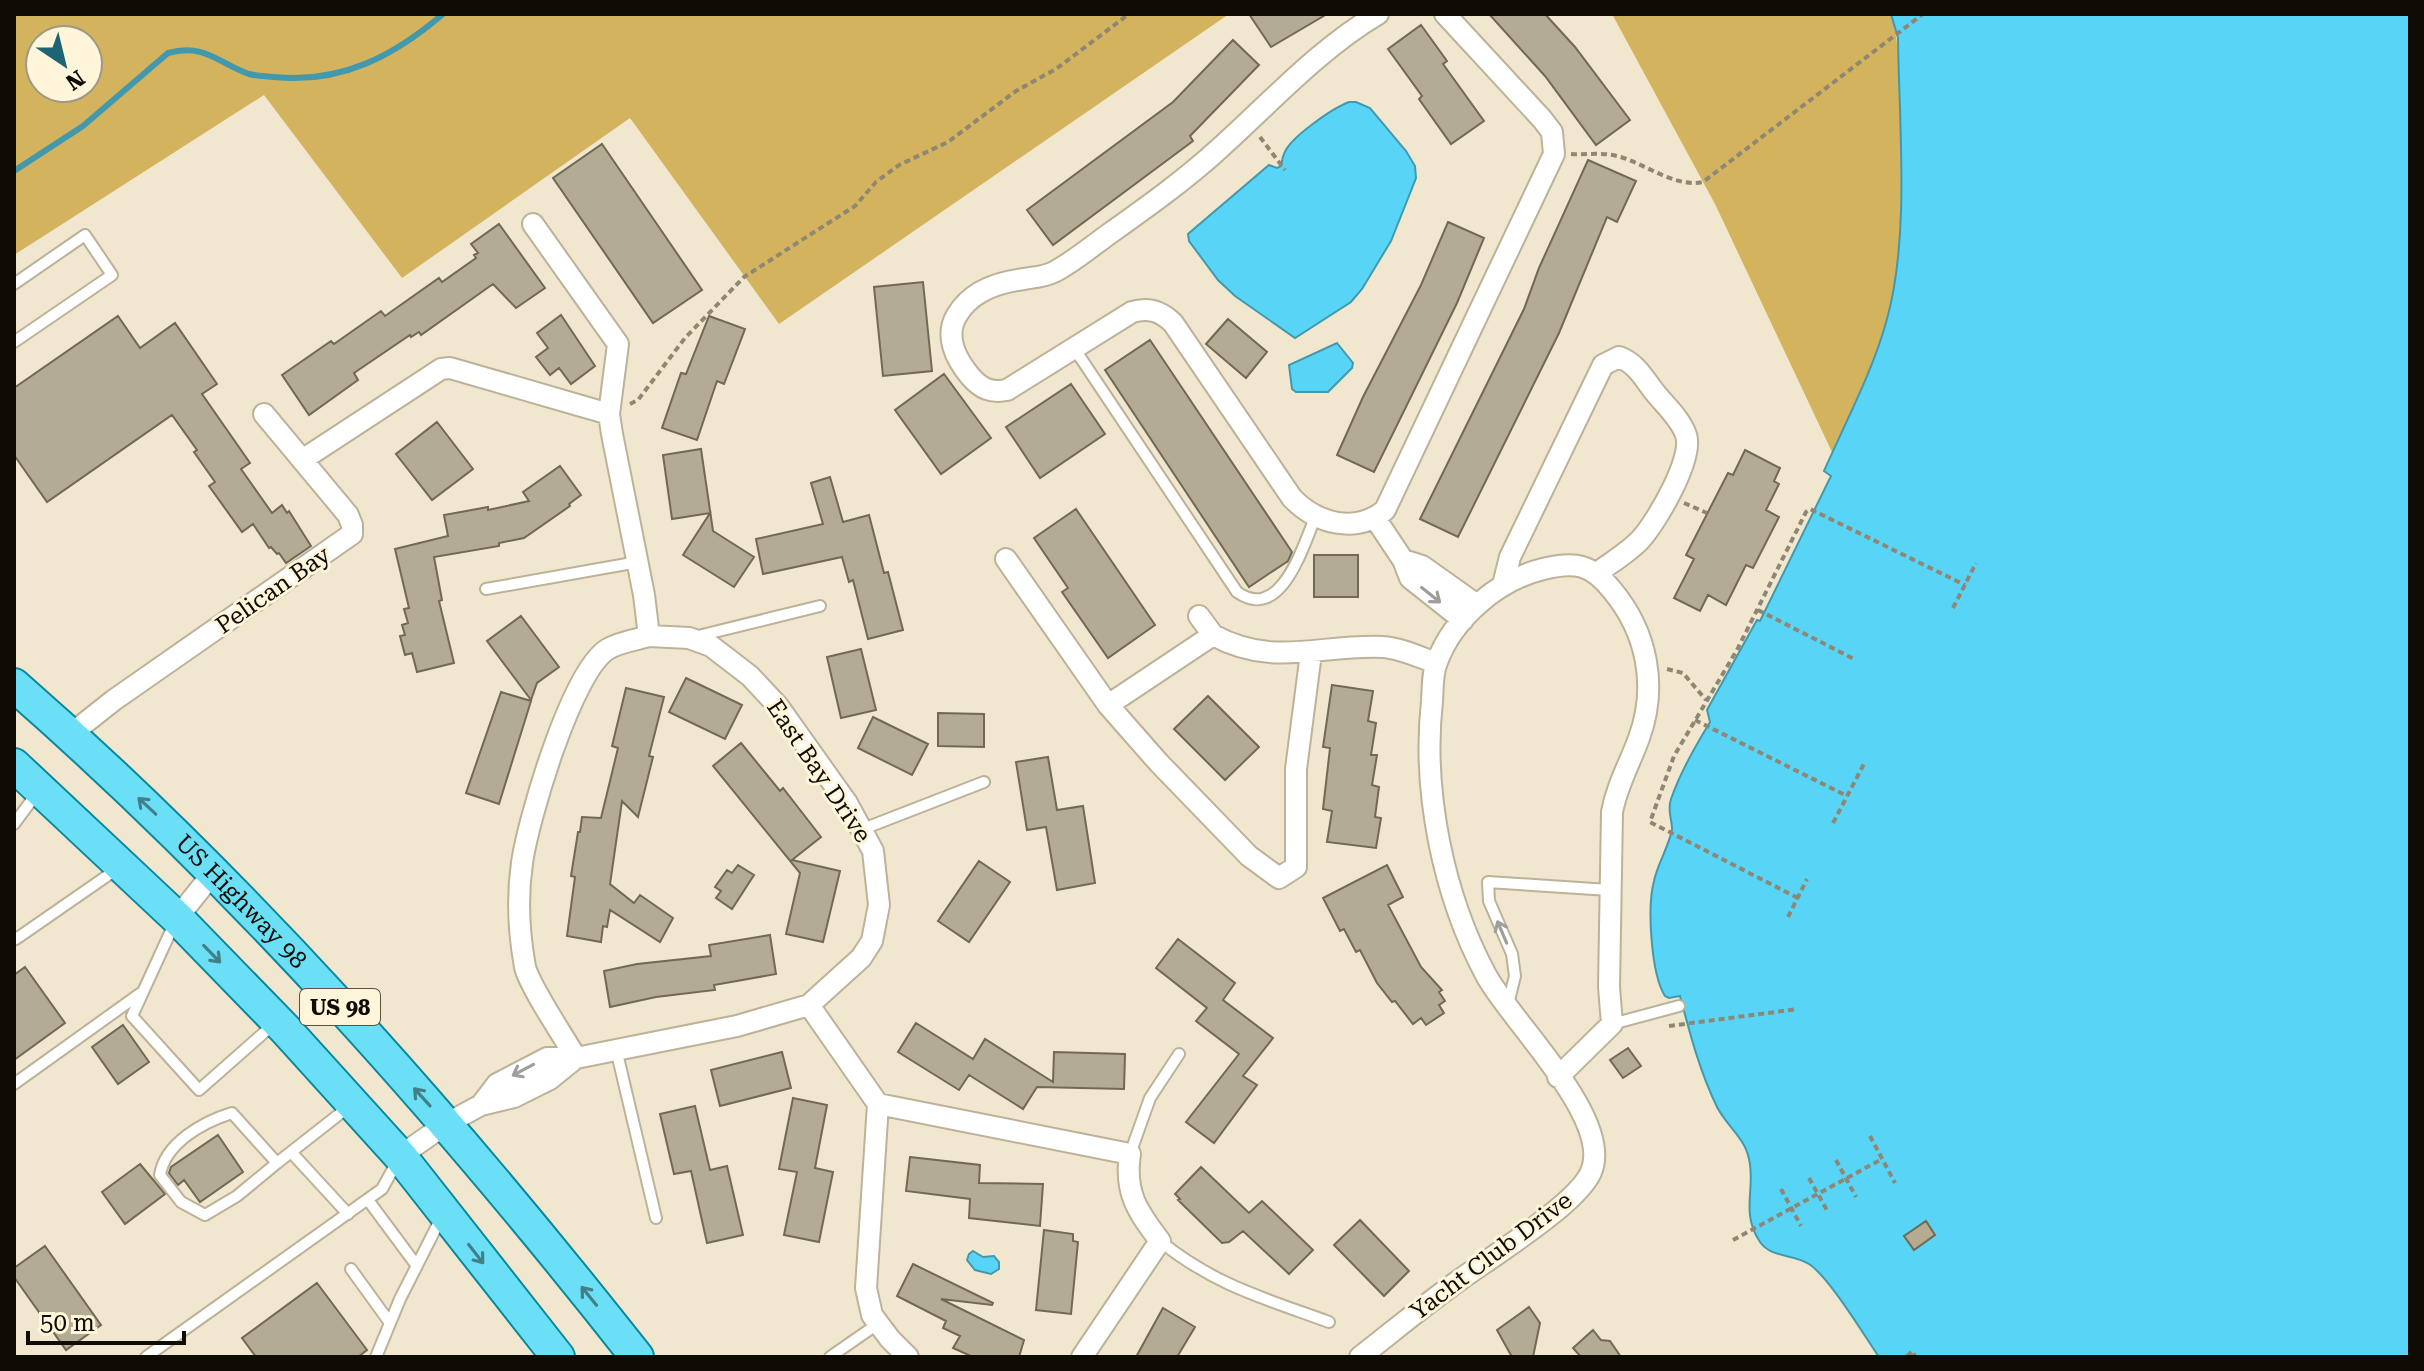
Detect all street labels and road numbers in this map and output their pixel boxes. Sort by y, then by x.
street label: Pelican Bay [210,540,336,640]
street label: East Bay Drive [761,694,877,848]
street label: US Highway 98 [170,829,312,974]
road number: US 98 [300,989,380,1025]
street label: Yacht Club Drive [1405,1186,1577,1326]

